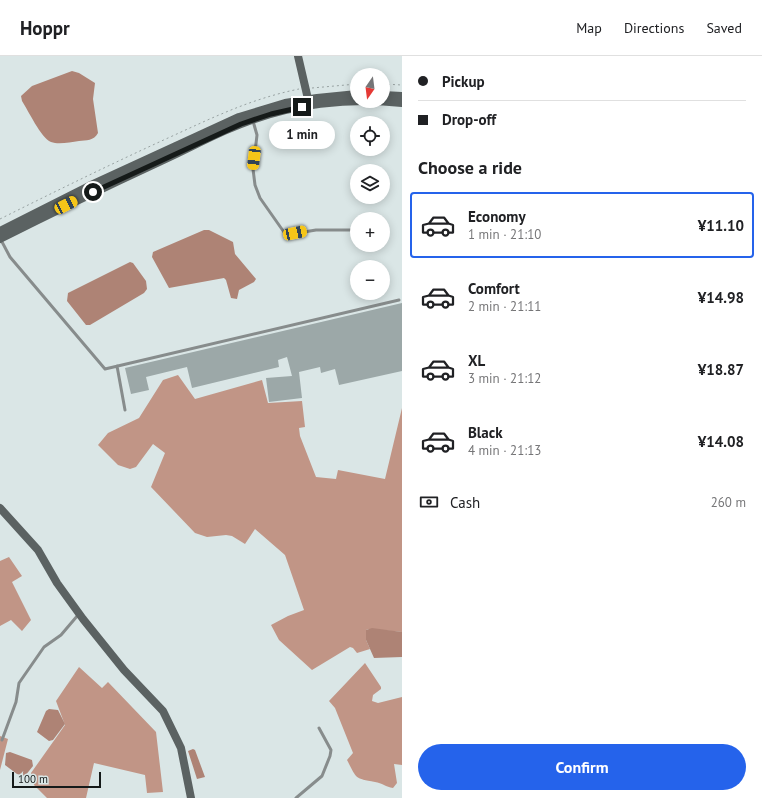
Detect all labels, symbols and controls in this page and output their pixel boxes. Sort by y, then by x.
text: Hoppr [20,16,70,40]
text: Map [576,19,602,37]
text: Directions [624,19,684,37]
text: Saved [706,19,742,37]
north arrow [350,68,390,108]
map controls [350,68,390,300]
text: Pickup [442,72,485,91]
route end [293,98,311,116]
text: Drop-off [442,110,496,129]
button: locate [350,116,390,156]
callout: 1 min [269,121,335,149]
text: 1 min [286,126,318,143]
car [247,145,261,171]
text: Choose a ride [418,156,522,179]
button: layers [350,164,390,204]
route start [84,183,102,201]
car [53,194,79,216]
icon: car [420,207,456,243]
text: Economy [468,207,526,226]
button: + [350,212,390,252]
text: ¥11.10 [698,216,744,235]
car [282,225,308,241]
text: 1 min · 21:10 [468,226,541,243]
button: − [350,260,390,300]
icon: car [420,279,456,315]
text: Comfort [468,279,520,298]
text: ¥14.98 [698,288,744,307]
text: 2 min · 21:11 [468,298,541,315]
icon: car [420,351,456,387]
text: XL [468,351,485,370]
text: ¥18.87 [698,360,744,379]
text: 3 min · 21:12 [468,370,541,387]
icon: car [420,423,456,459]
text: Black [468,423,503,442]
text: ¥14.08 [698,432,744,451]
text: 4 min · 21:13 [468,442,541,459]
icon: cash [418,491,440,513]
text: Cash [450,493,480,512]
text: 260 m [711,494,746,511]
button: Confirm [418,744,746,790]
scale bar [12,770,101,789]
text: 100 m [18,772,48,786]

